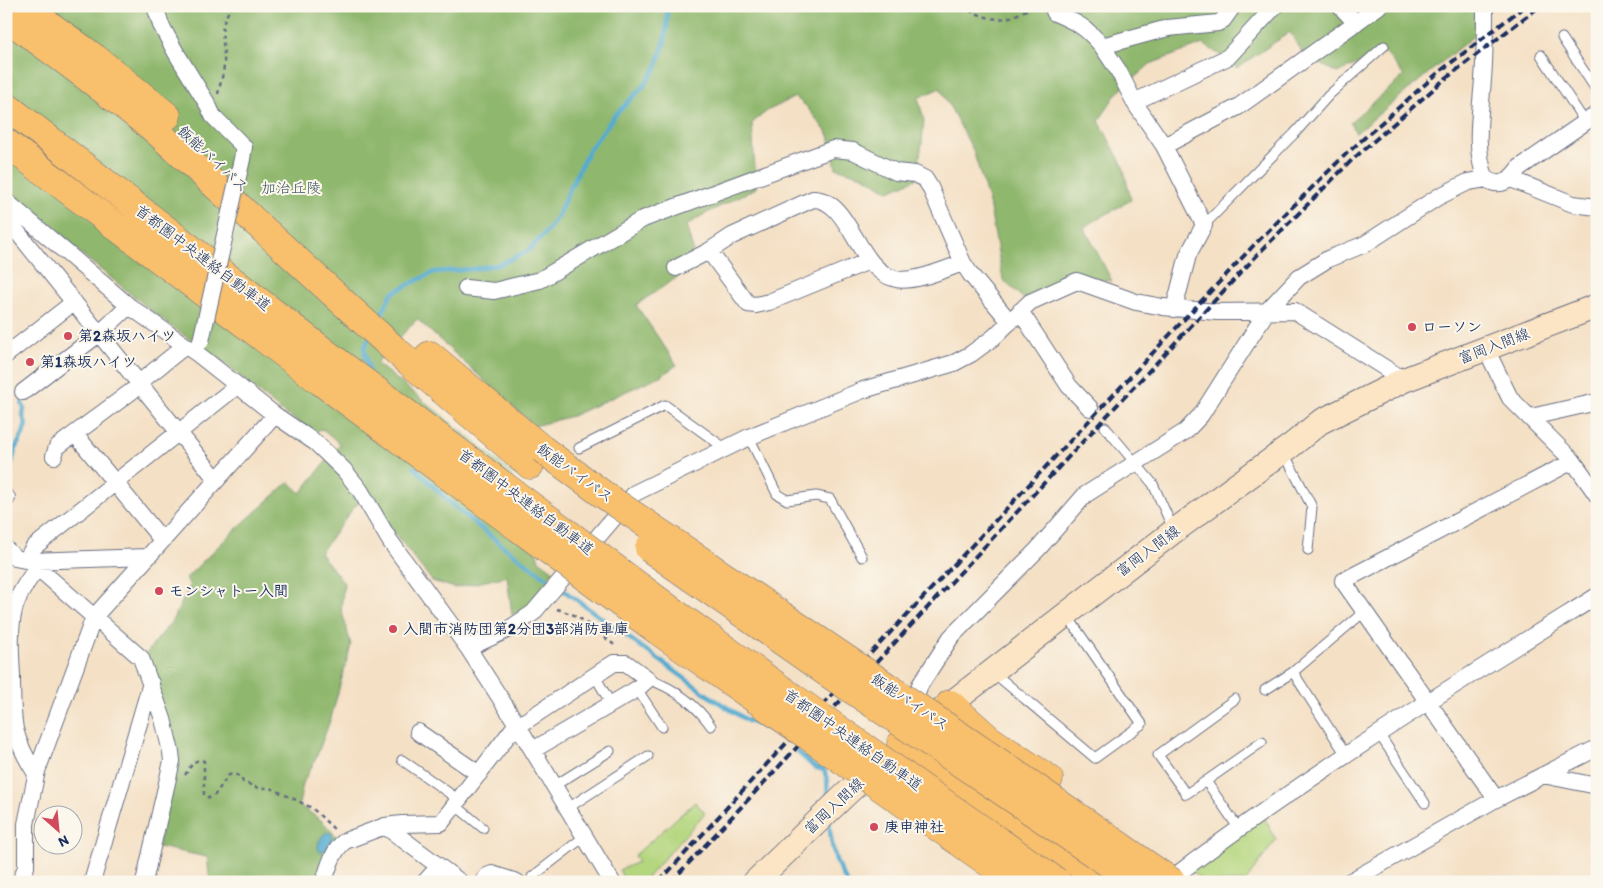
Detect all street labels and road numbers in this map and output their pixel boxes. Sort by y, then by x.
street label: 飯能バイパス [174,122,252,196]
street label: 首都圏中央連絡自動車道 [132,201,274,315]
street label: 富岡入間線 [1456,324,1532,368]
street label: 飯能バイパス [533,439,617,507]
street label: 首都圏中央連絡自動車道 [455,445,597,559]
street label: 富岡入間線 [1113,521,1183,581]
street label: 飯能バイパス [868,669,952,735]
street label: 首都圏中央連絡自動車道 [780,685,926,795]
street label: 富岡入間線 [800,774,868,838]

